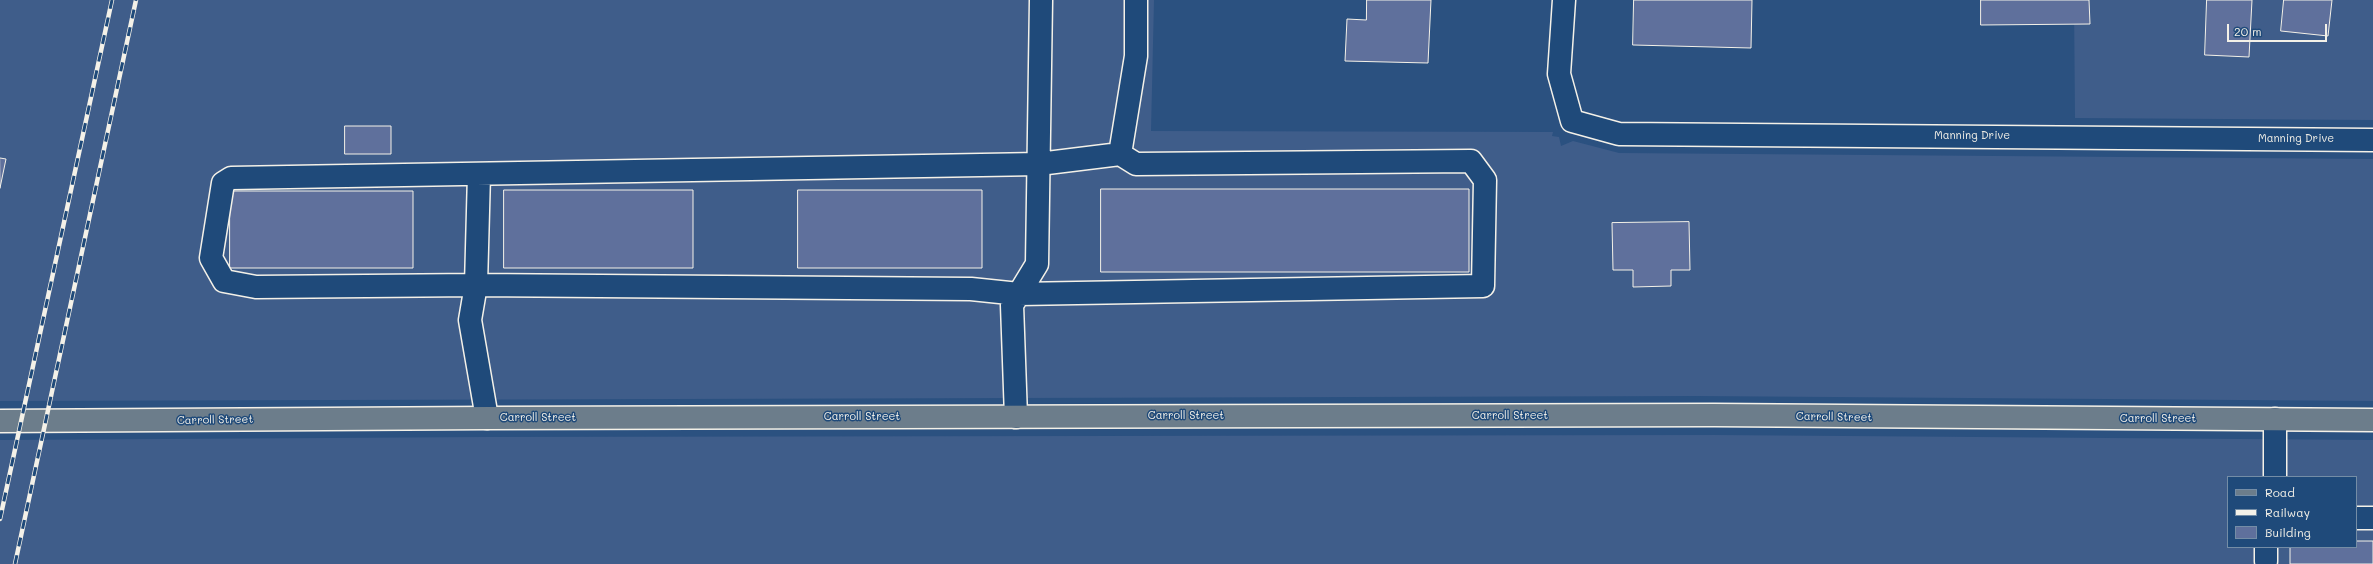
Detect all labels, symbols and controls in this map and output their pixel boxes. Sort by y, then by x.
scale bar [2229,16,2329,42]
text: 20 m [2234,23,2262,39]
street label: Manning Drive [1934,129,2010,143]
street label: Manning Drive [2258,132,2334,146]
street label: Carroll Street [1148,409,1224,423]
street label: Carroll Street [1472,409,1548,423]
street label: Carroll Street [824,410,900,424]
street label: Carroll Street [1796,410,1872,424]
street label: Carroll Street [500,411,576,425]
street label: Carroll Street [2120,412,2196,426]
street label: Carroll Street [177,413,253,427]
legend [2227,476,2357,548]
text: Road [2265,484,2295,500]
text: Railway [2265,504,2310,520]
text: Building [2265,524,2311,540]

